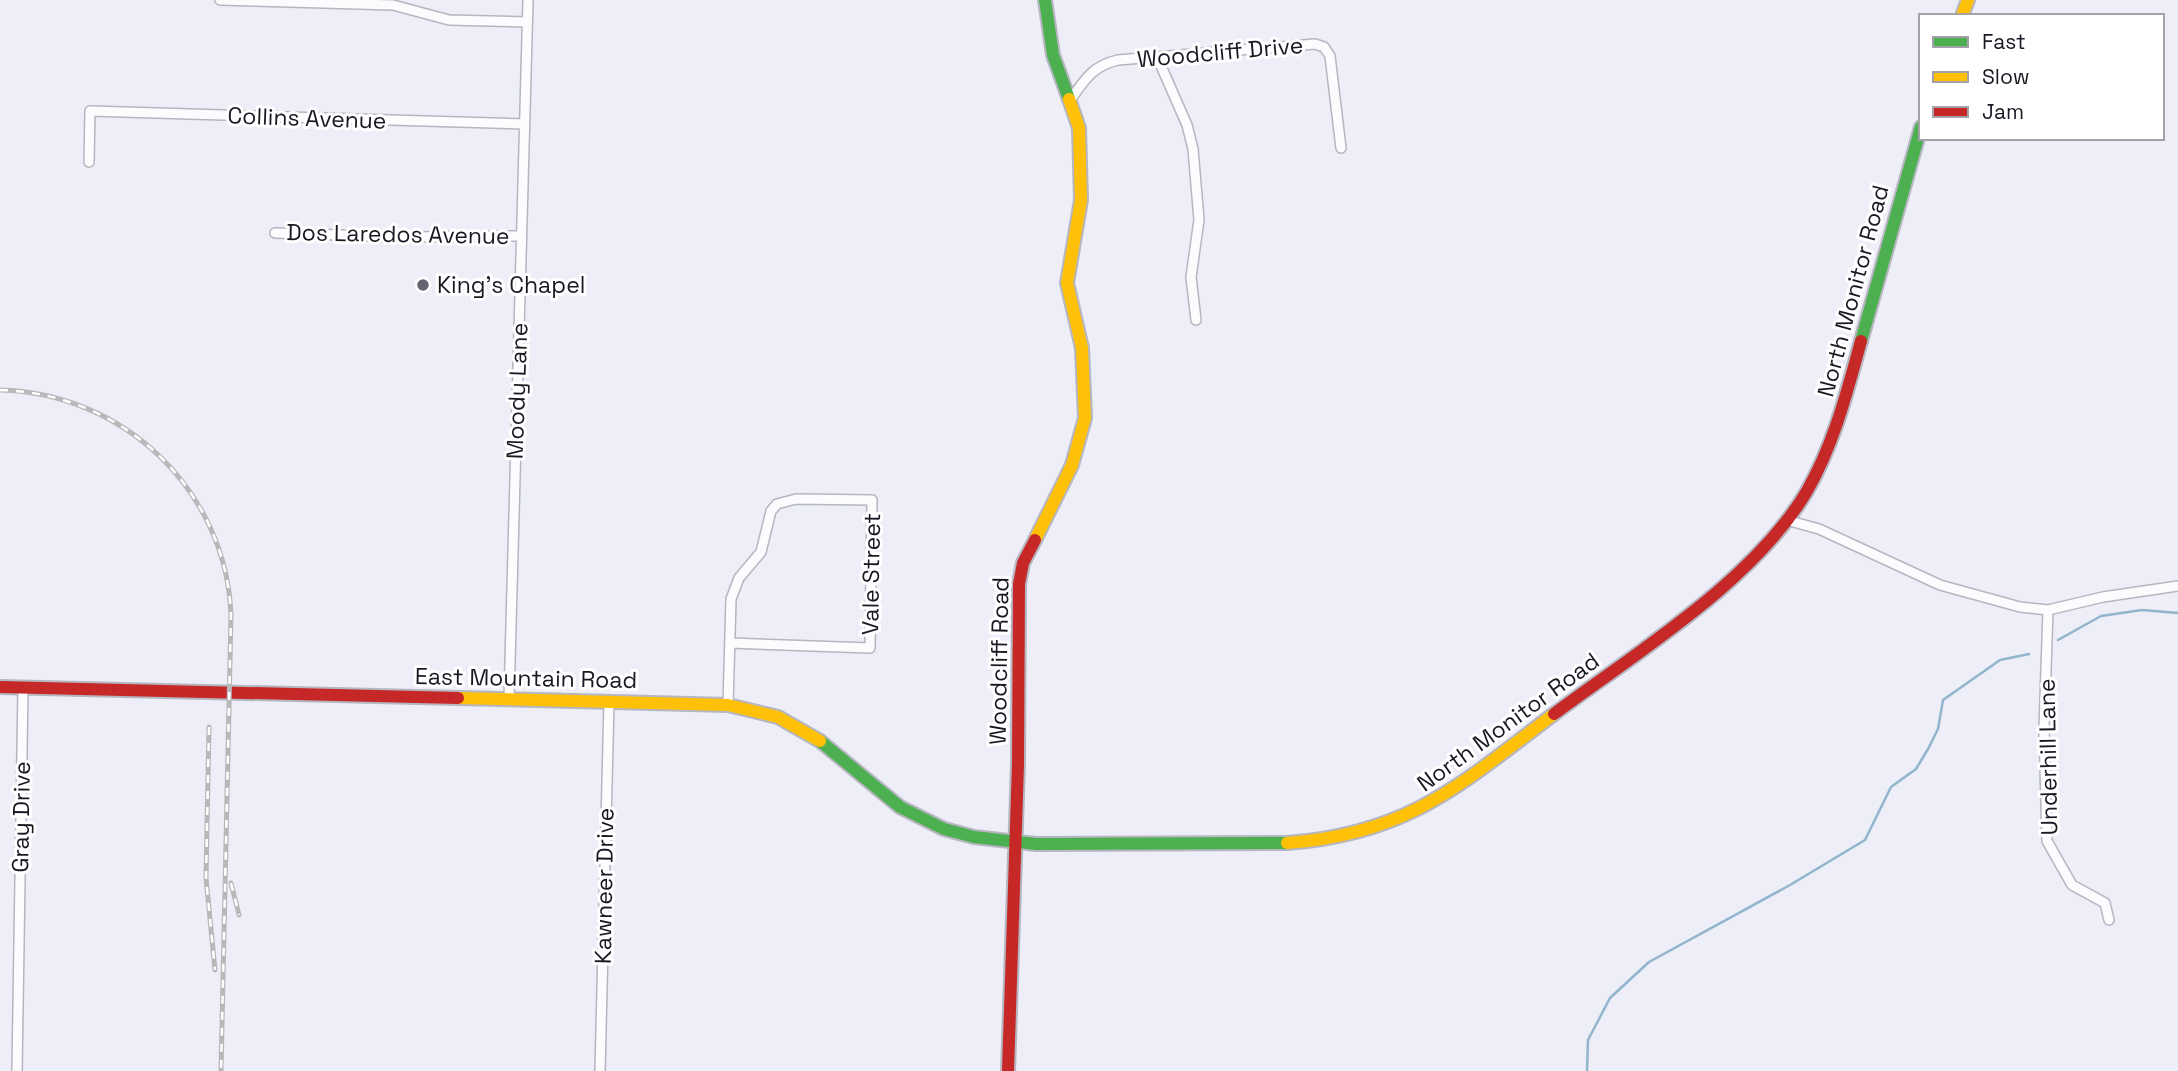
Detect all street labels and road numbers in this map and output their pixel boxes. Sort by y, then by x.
street label: Woodcliff Drive [1136,30,1304,74]
street label: Collins Avenue [227,100,387,136]
street label: North Monitor Road [1810,182,1896,400]
street label: Dos Laredos Avenue [286,217,510,251]
street label: Moody Lane [500,322,534,460]
street label: Vale Street [855,513,887,635]
street label: Woodcliff Road [983,577,1015,745]
street label: North Monitor Road [1411,646,1605,798]
street label: East Mountain Road [415,661,637,695]
street label: Underhill Lane [2032,678,2064,836]
street label: Gray Drive [5,761,37,873]
street label: Kawneer Drive [588,808,620,964]

